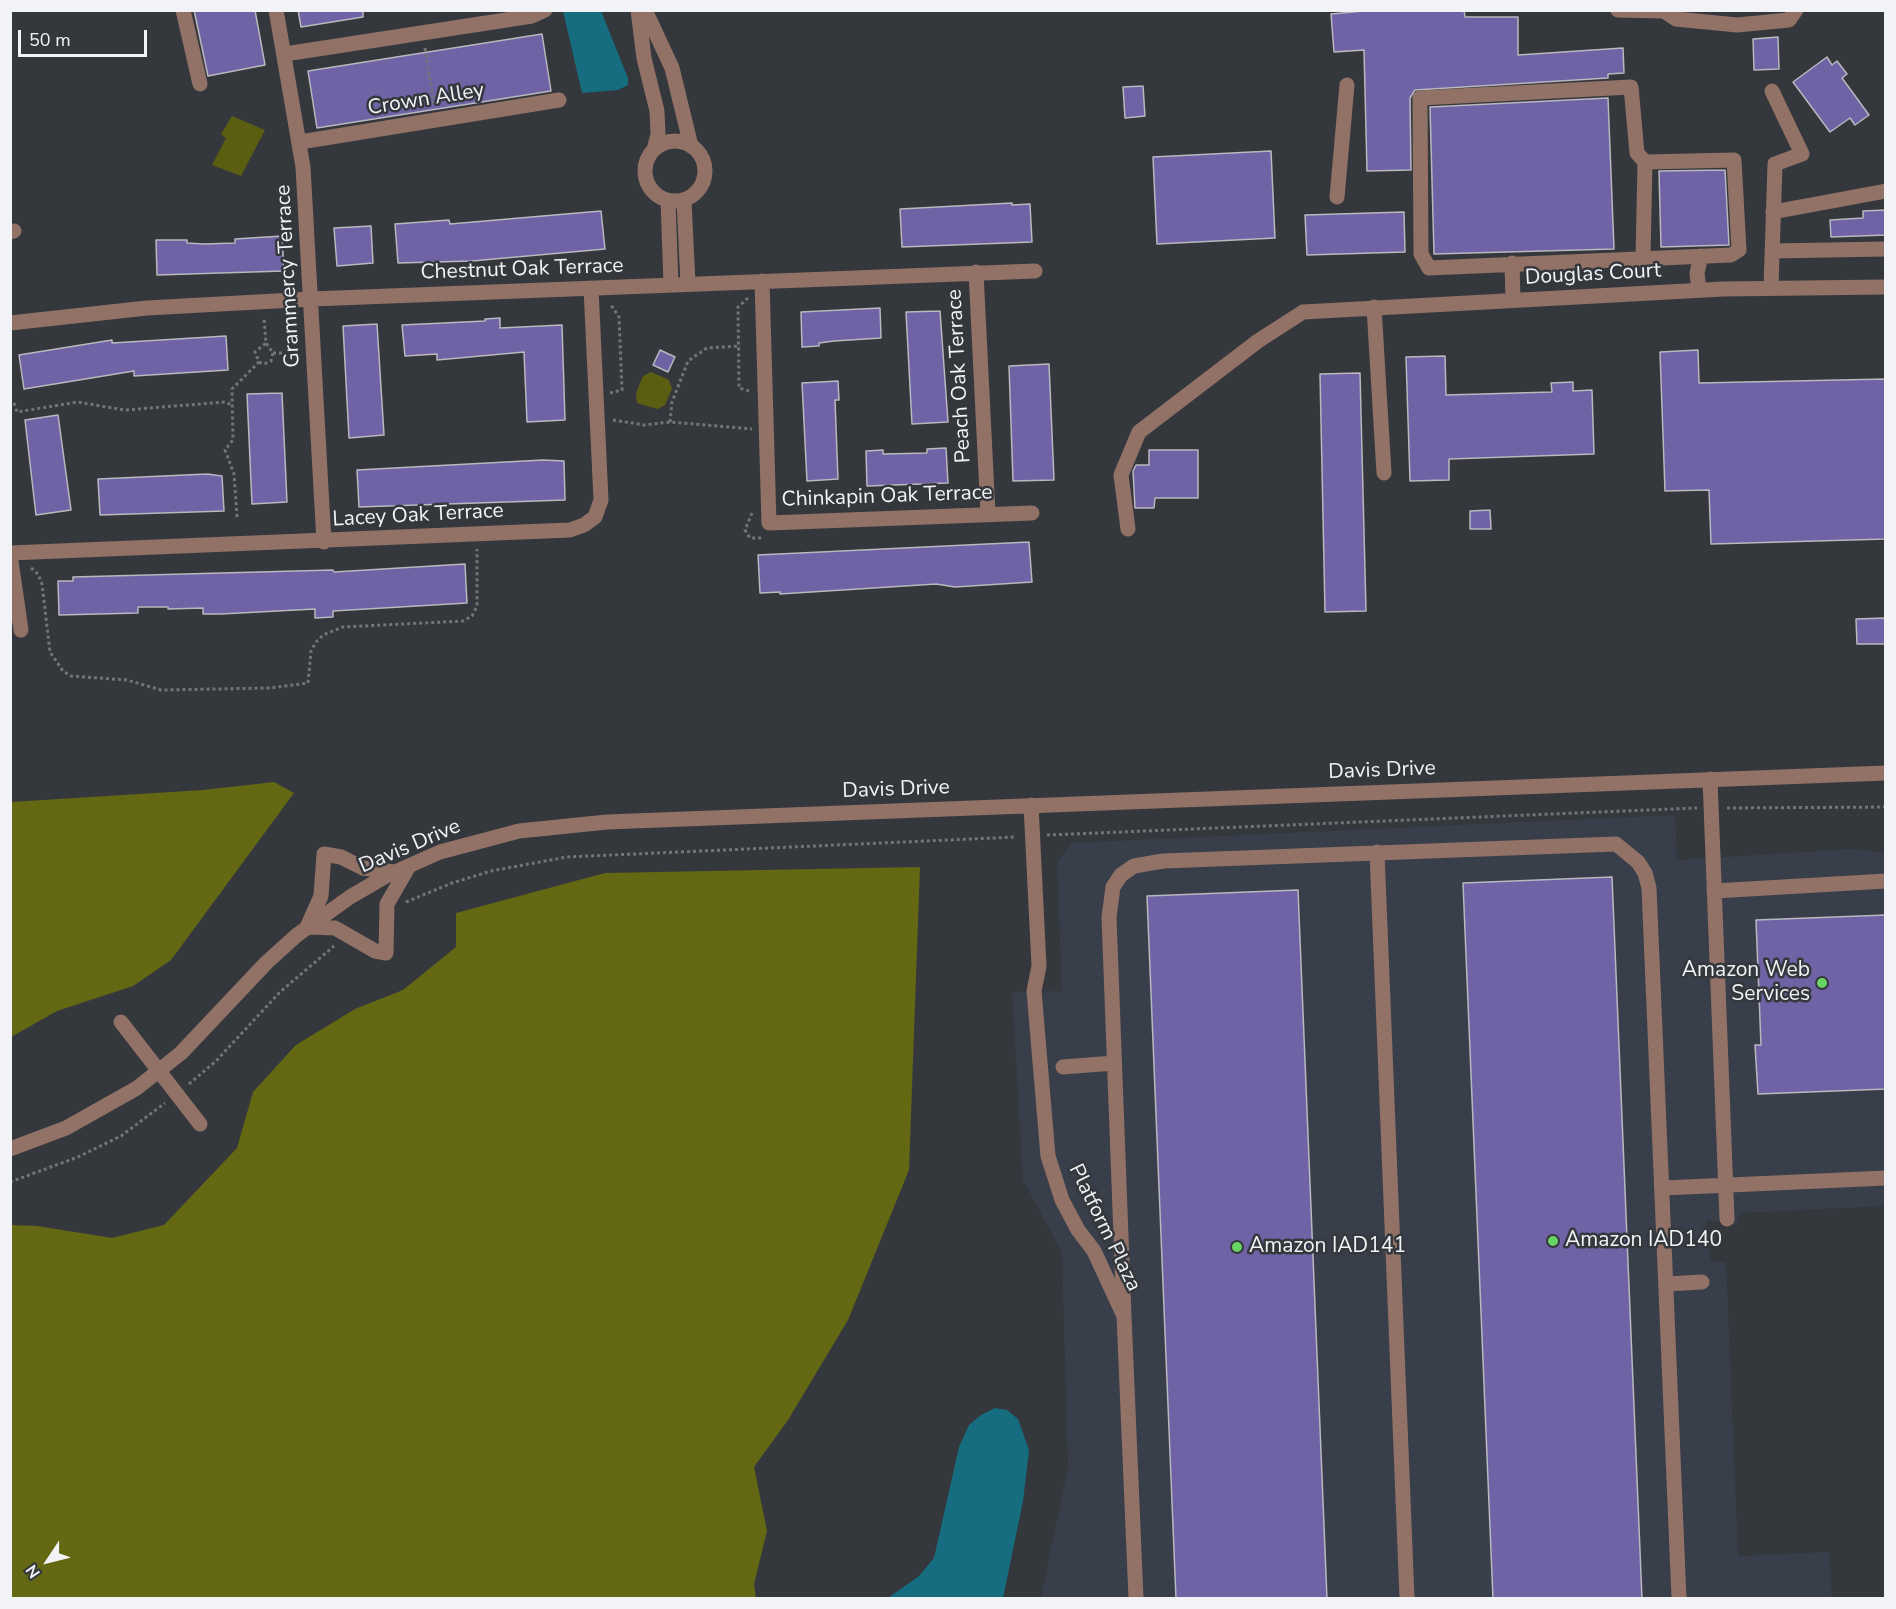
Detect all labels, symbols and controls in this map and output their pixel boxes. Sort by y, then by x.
scale bar [21,18,150,56]
text: 50 m [29,28,71,52]
street label: Crown Alley [366,78,486,122]
street label: Grammercy Terrace [272,184,306,368]
street label: Chestnut Oak Terrace [420,254,624,286]
street label: Douglas Court [1524,259,1662,291]
street label: Peach Oak Terrace [943,288,977,464]
street label: Chinkapin Oak Terrace [781,481,993,513]
street label: Lacey Oak Terrace [332,499,504,533]
street label: Davis Drive [1328,757,1436,785]
street label: Davis Drive [842,776,950,804]
street label: Davis Drive [356,814,464,880]
place label: Amazon Web Services [1682,958,1810,1008]
marker: Amazon Web Services [1815,976,1829,990]
street label: Platform Plaza [1062,1160,1146,1296]
place label: Amazon IAD140 [1565,1228,1722,1254]
place label: Amazon IAD141 [1249,1234,1406,1260]
marker: Amazon IAD140 [1546,1234,1560,1248]
marker: Amazon IAD141 [1230,1240,1244,1254]
north arrow [18,1531,78,1591]
text: N [21,1560,46,1583]

